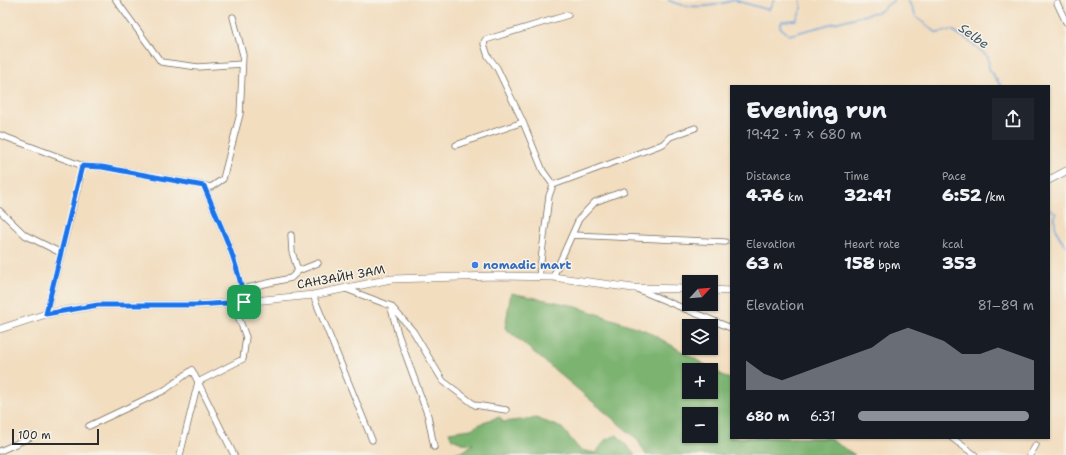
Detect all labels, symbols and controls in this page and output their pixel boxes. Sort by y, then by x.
water label: Selbe [955,19,993,53]
text: Evening run [746,96,887,125]
button: share [992,98,1034,140]
text: 19:42 · 7 × 680 m [746,126,862,143]
text: Distance [746,169,791,184]
text: Time [844,169,869,184]
text: Pace [942,169,966,184]
text: 4.76 [746,184,784,206]
text: 32:41 [844,184,891,206]
text: 6:52 [942,184,982,206]
text: km [784,190,803,205]
text: /km [982,190,1005,205]
text: Elevation [746,237,795,252]
text: Heart rate [844,237,900,252]
text: kcal [942,237,963,252]
text: 63 [746,252,769,274]
text: 158 [844,252,875,274]
text: 353 [942,252,976,274]
place label: nomadic mart [483,257,571,273]
text: m [769,258,783,273]
text: bpm [875,258,901,273]
marker: nomadic mart [470,260,480,270]
street label: САНЗАЙН ЗАМ [296,261,387,293]
north arrow [682,275,718,311]
map controls [682,275,718,443]
pin [227,285,261,319]
icon: arrive [233,291,255,313]
text: Elevation [746,297,804,314]
text: 81–89 m [978,297,1034,314]
button: layers [682,319,718,355]
button: + [682,363,718,399]
button: − [682,407,718,443]
text: 680 m [746,408,789,425]
text: 6:31 [810,408,835,425]
scale bar [12,427,99,446]
text: 100 m [18,428,51,443]

